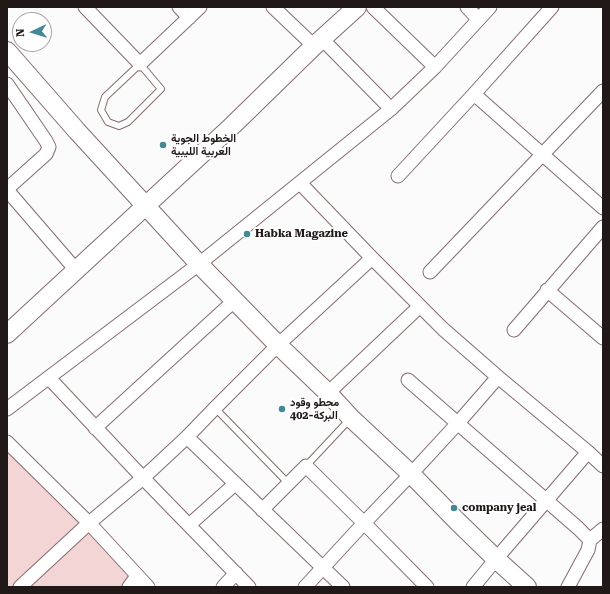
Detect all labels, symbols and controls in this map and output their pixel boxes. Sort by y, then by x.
north arrow [12,12,52,52]
text: N [14,28,27,37]
place label: الخطوط الجوية العربية الليبية [171,132,236,158]
marker: الخطوط الجوية العربية الليبية [158,140,168,150]
place label: Habka Magazine [255,227,348,241]
marker: Habka Magazine [242,229,252,239]
place label: محطو وقود 402-البركة [290,396,339,422]
marker: محطو وقود 402-البركة [277,404,287,414]
place label: company jeal [462,501,536,515]
marker: company jeal [449,503,459,513]

